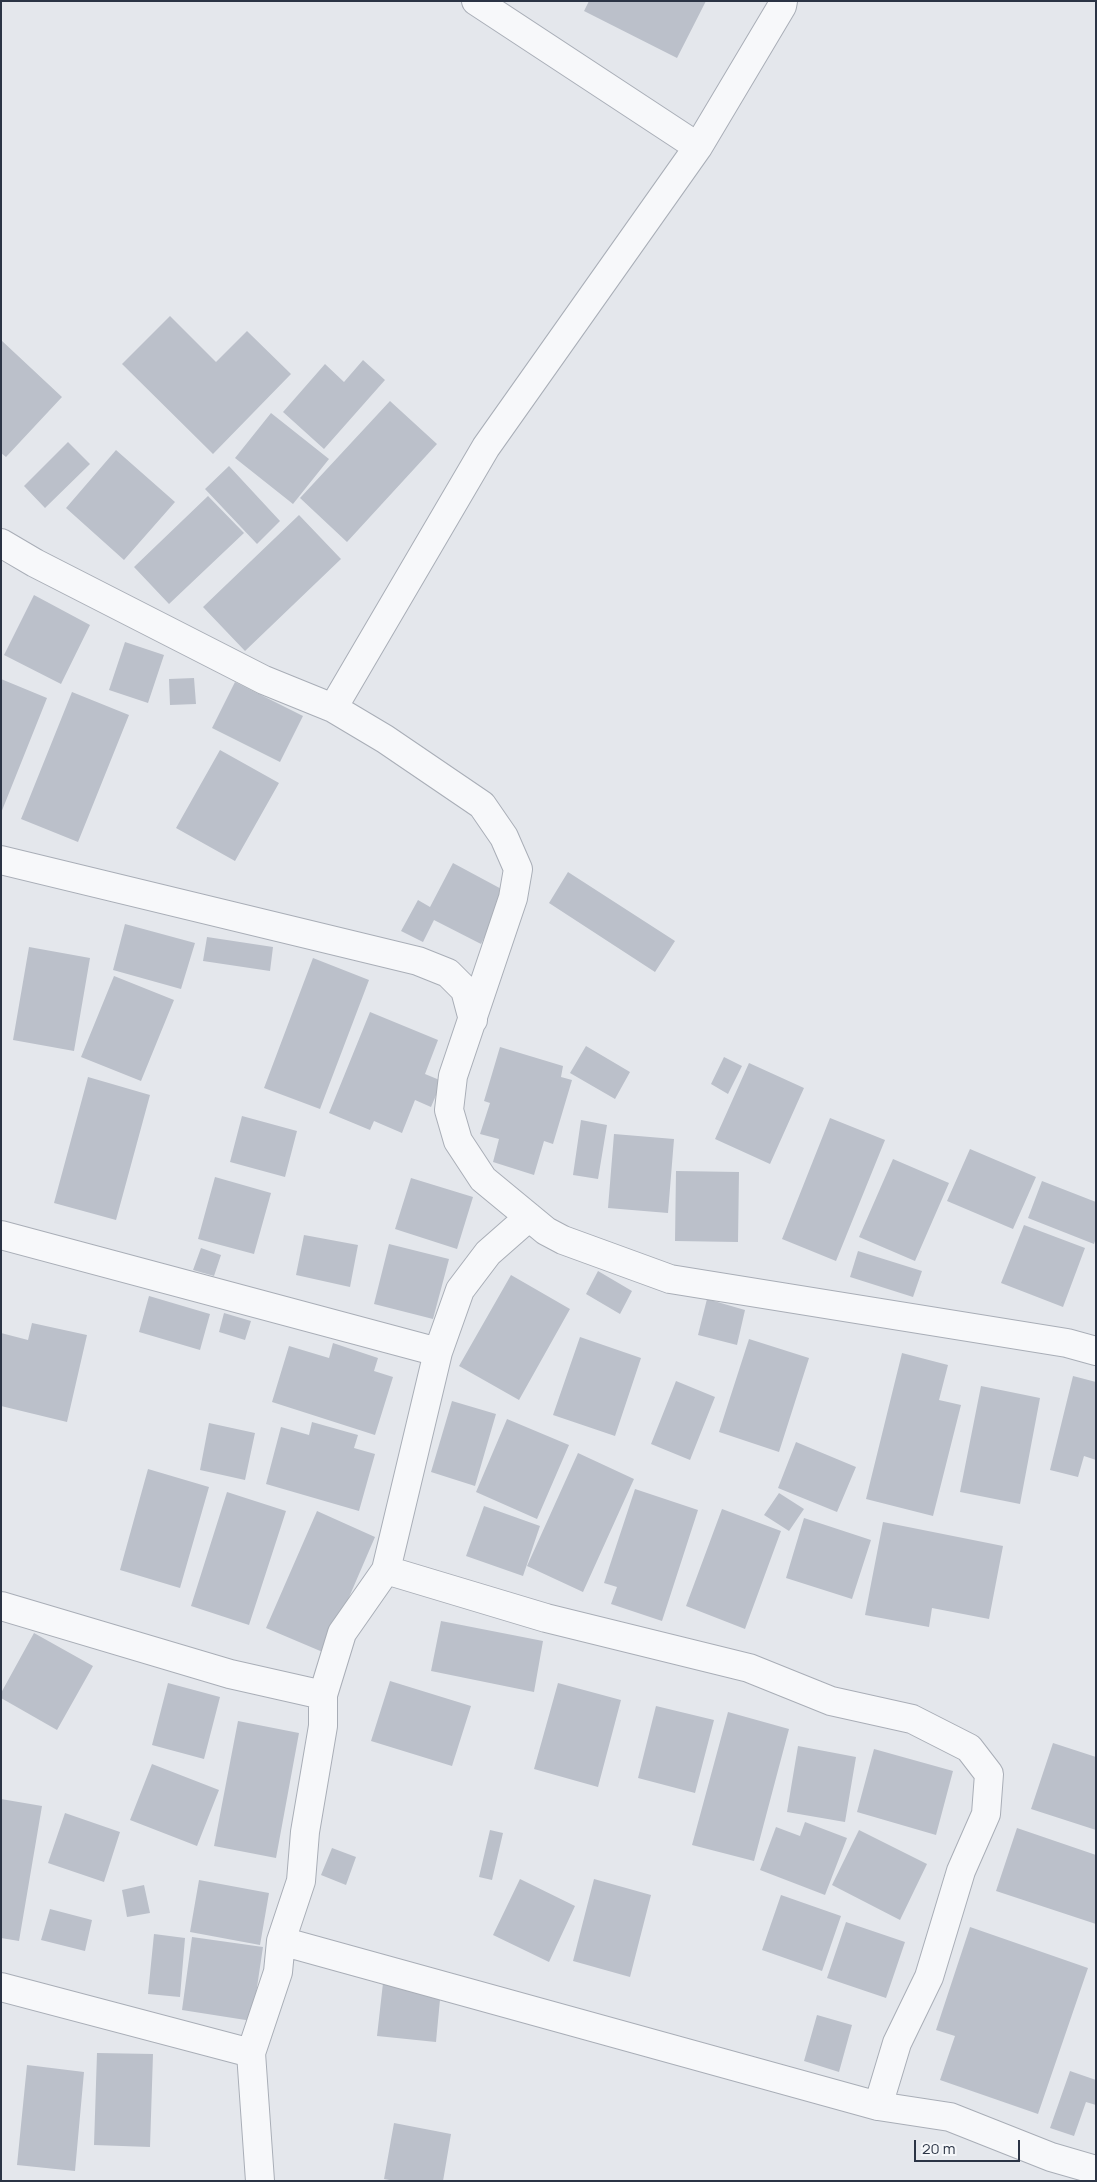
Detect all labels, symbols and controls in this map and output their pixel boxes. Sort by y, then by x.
scale bar [917,2130,1023,2162]
text: 20 m [922,2138,955,2159]

